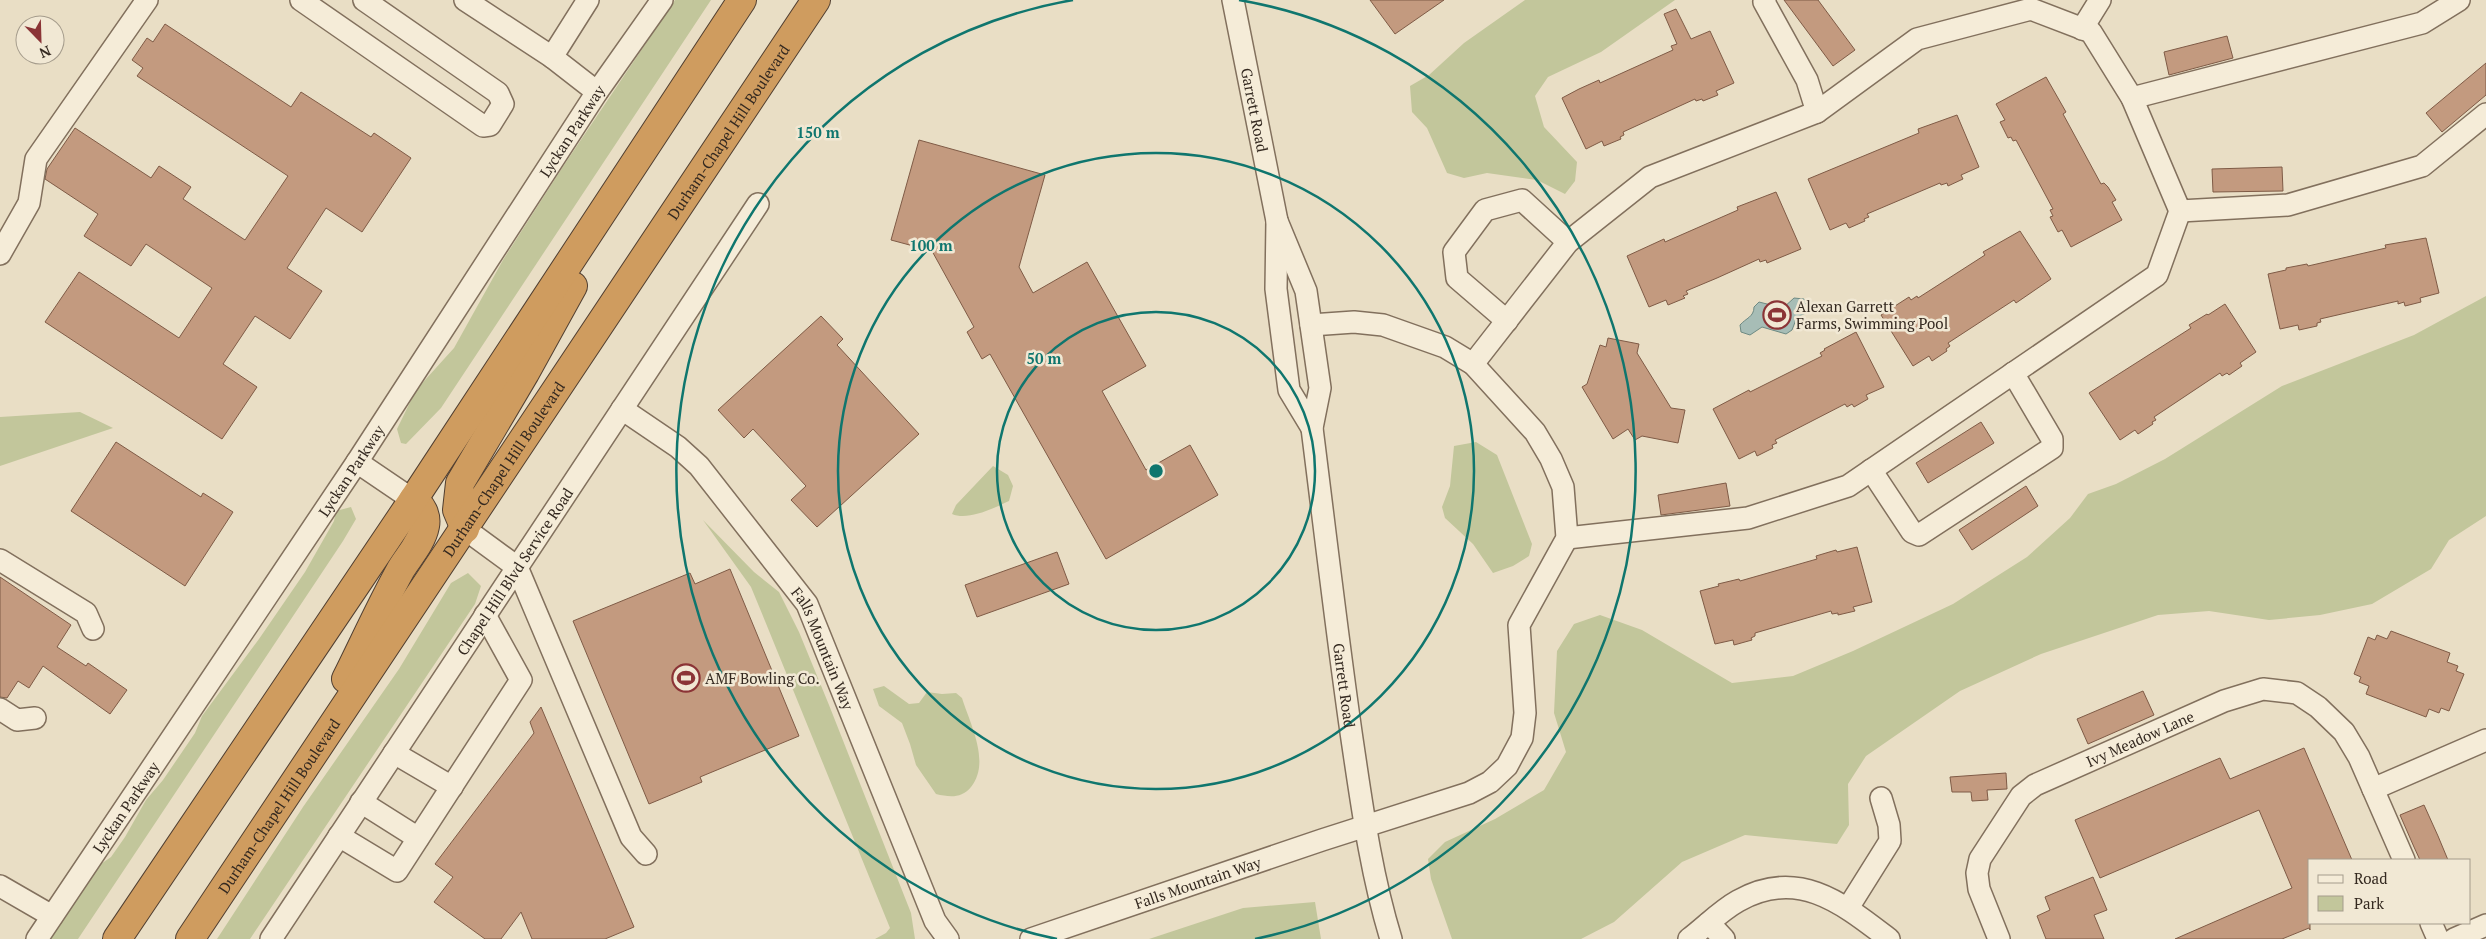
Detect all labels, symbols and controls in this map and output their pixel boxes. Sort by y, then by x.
north arrow [15,15,65,65]
street label: Durham-Chapel Hill Boulevard [662,41,794,223]
text: N [36,42,54,63]
street label: Garrett Road [1237,66,1273,154]
street label: Lyckan Parkway [535,81,609,181]
text: 150 m [796,122,840,142]
text: 100 m [909,235,953,255]
place label: Alexan Garrett Farms, Swimming Pool [1796,296,1948,333]
sports icon: Alexan Garrett Farms, Swimming Pool [1762,300,1792,330]
text: 50 m [1027,348,1062,368]
street label: Durham-Chapel Hill Boulevard [438,377,569,560]
street label: Lyckan Parkway [313,421,389,520]
centre of rings [1147,462,1165,480]
street label: Chapel Hill Blvd Service Road [452,484,577,659]
street label: Falls Mountain Way [787,583,859,713]
street label: Garrett Road [1329,642,1360,729]
sports icon: AMF Bowling Co. [671,663,701,693]
place label: AMF Bowling Co. [705,668,820,688]
street label: Ivy Meadow Lane [2083,706,2197,771]
street label: Durham-Chapel Hill Boulevard [213,714,344,897]
street label: Lyckan Parkway [88,757,164,856]
street label: Falls Mountain Way [1132,851,1264,913]
legend [2308,859,2471,924]
text: Road [2354,868,2387,888]
text: Park [2354,893,2384,913]

